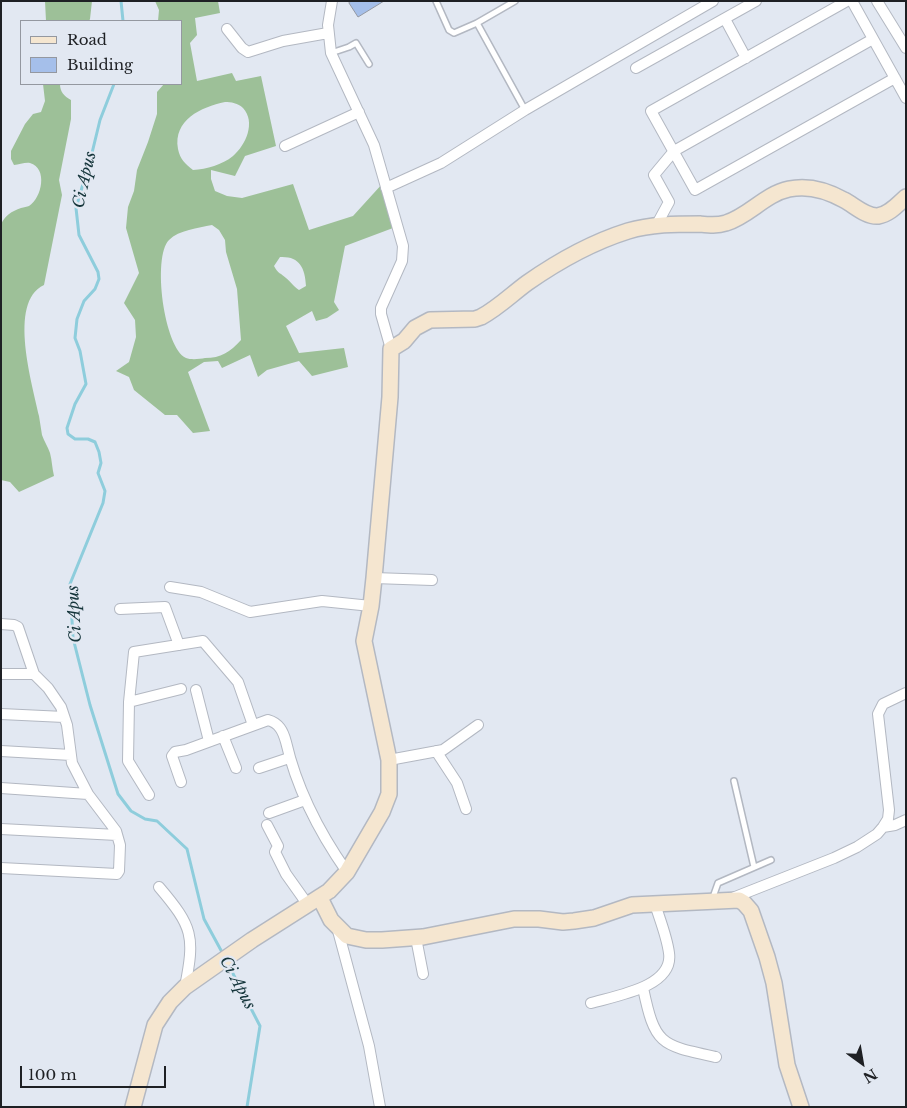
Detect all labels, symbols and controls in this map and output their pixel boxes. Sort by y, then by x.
legend [20,20,182,85]
text: Road [67,30,107,49]
text: Building [67,55,133,74]
water label: Ci Apus [69,150,101,210]
water label: Ci Apus [64,585,86,643]
water label: Ci Apus [215,953,259,1013]
north arrow [837,1038,887,1088]
scale bar [22,1056,169,1088]
text: 100 m [28,1065,77,1084]
text: N [860,1065,880,1087]

